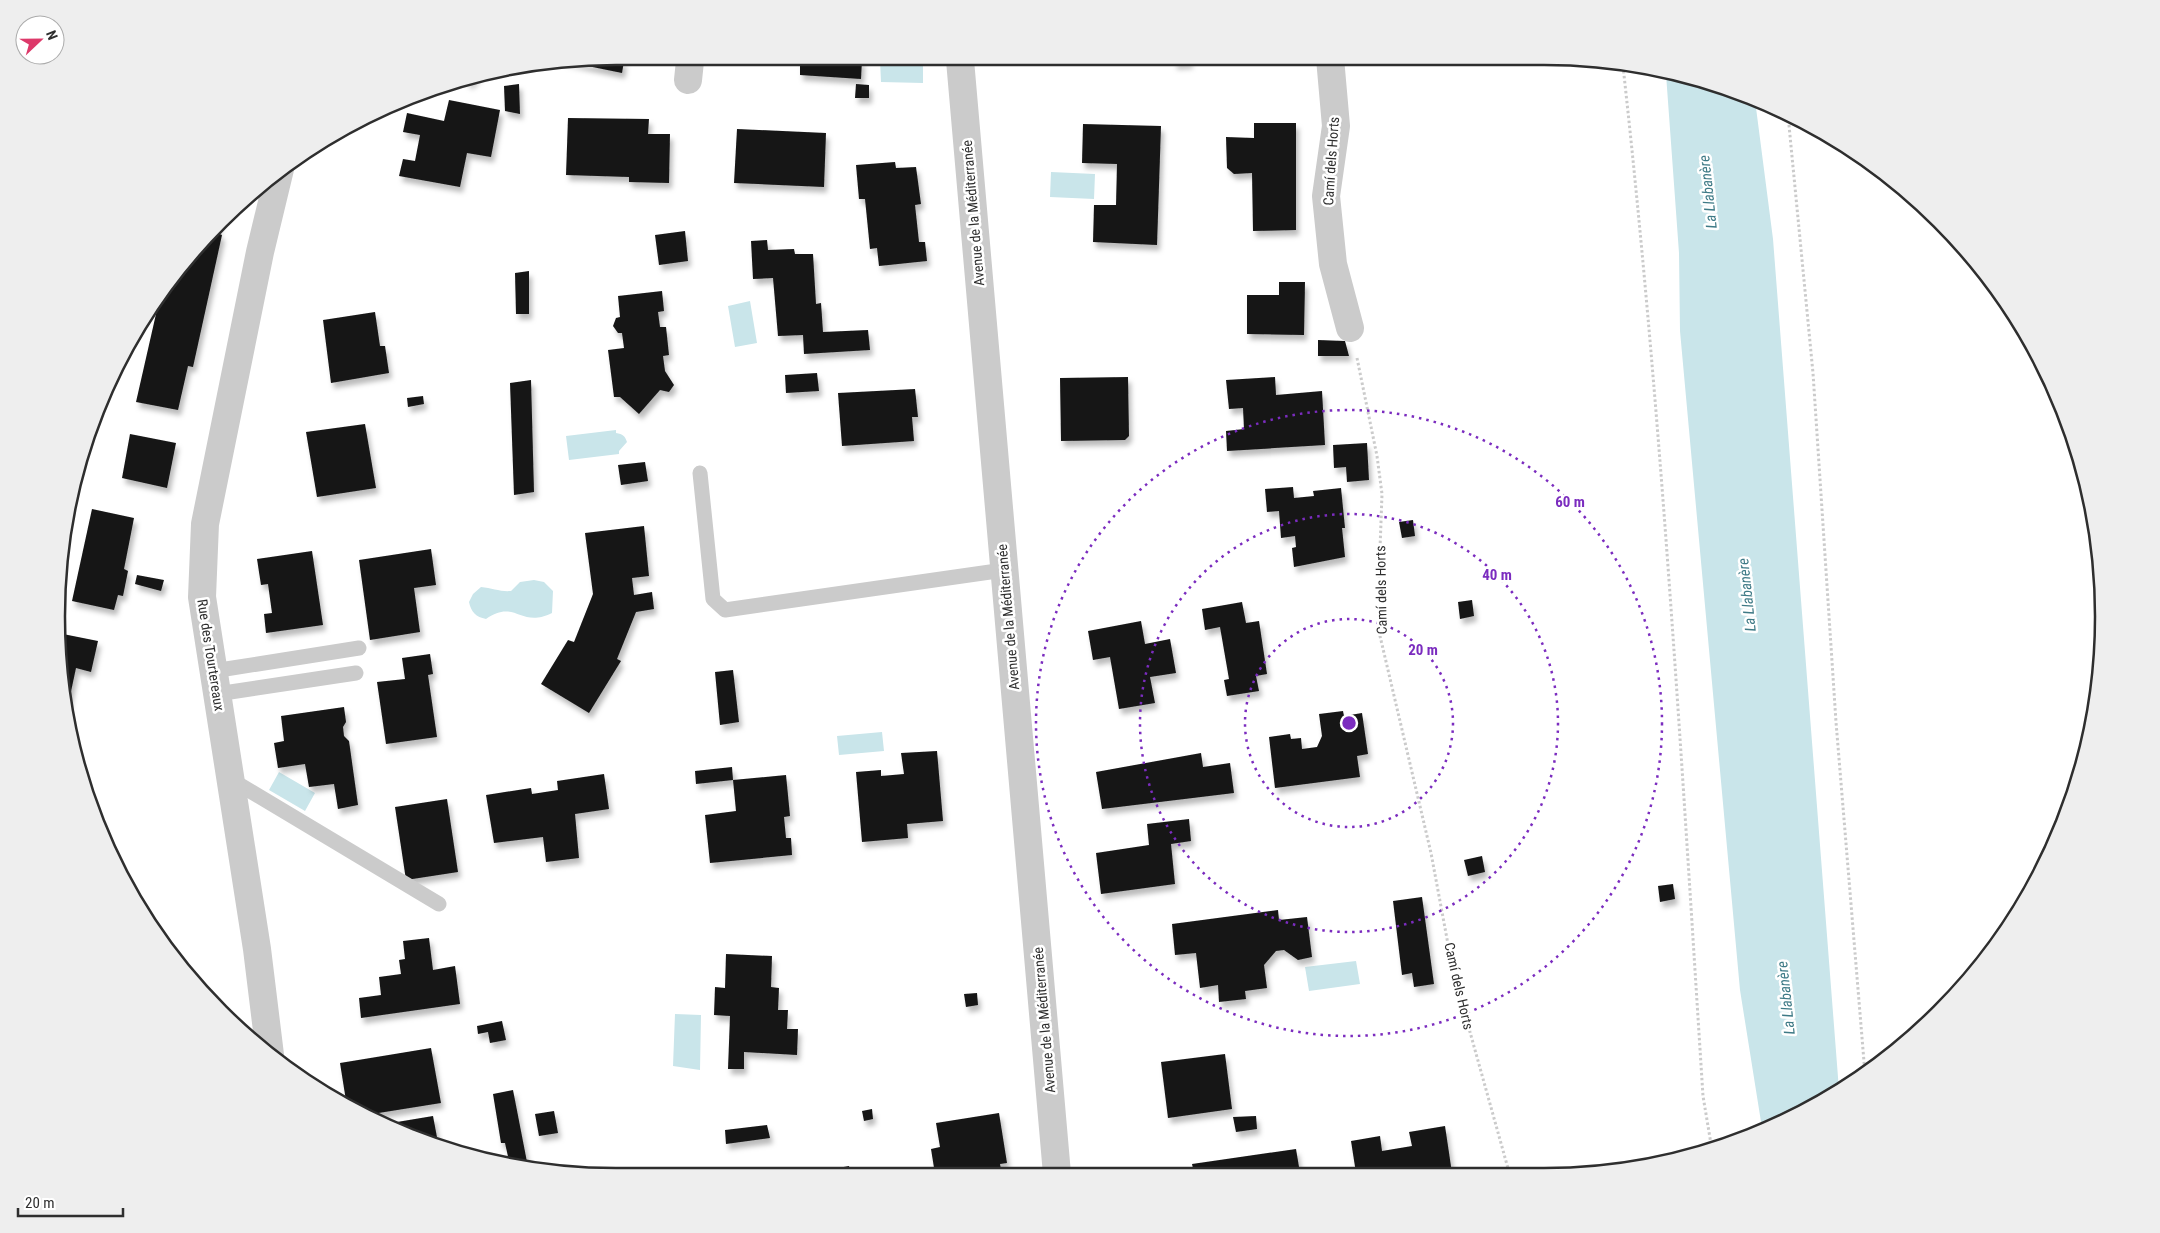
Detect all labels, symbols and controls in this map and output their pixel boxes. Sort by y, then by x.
north arrow [15,15,65,65]
text: N [43,28,61,42]
street label: Camí dels Horts [1320,116,1342,206]
street label: Avenue de la Méditerranée [959,139,987,287]
water label: La Llabanère [1695,154,1721,230]
text: 60 m [1555,493,1585,511]
street label: Avenue de la Méditerranée [994,543,1022,691]
street label: Camí dels Horts [1372,545,1390,635]
water label: La Llabanère [1734,557,1760,633]
text: 40 m [1482,566,1512,584]
street label: Rue des Tourtereaux [194,598,228,712]
text: 20 m [1408,641,1438,659]
centre of rings [1340,714,1358,732]
street label: Camí dels Horts [1441,941,1477,1031]
street label: Avenue de la Méditerranée [1030,946,1058,1094]
water label: La Llabanère [1773,960,1799,1036]
scale bar [18,1186,122,1218]
text: 20 m [25,1194,55,1212]

